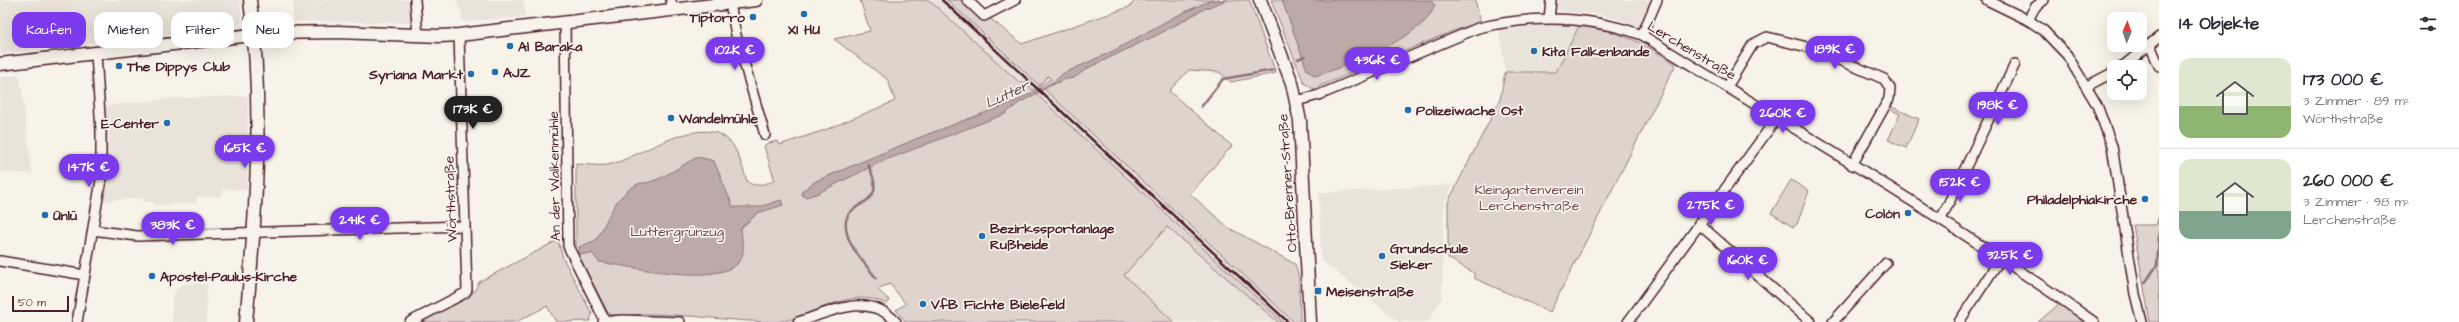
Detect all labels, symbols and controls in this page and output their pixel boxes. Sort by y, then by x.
place label: Tiptorro [689,8,745,28]
marker: XI HU [799,9,809,19]
chip: Kaufen [12,12,86,48]
chip: Mieten [94,12,163,48]
chip: Filter [171,12,234,48]
chip: Neu [242,12,294,48]
marker: Tiptorro [748,12,758,22]
north arrow [2107,12,2147,52]
map controls [2107,12,2147,100]
text: 14 Objekte [2179,12,2259,36]
icon: filters [2417,13,2439,35]
street label: Lerchenstraße [1643,16,1740,86]
place label: XI HU [788,20,820,40]
pin: 189K € [1802,36,1868,70]
place label: Al Baraka [518,37,583,57]
pin: 102K € [702,37,768,71]
text: 189K € [1815,40,1855,58]
marker: Al Baraka [505,41,515,51]
text: 102K € [715,41,755,59]
place label: Kita Falkenbande [1542,42,1650,62]
marker: Kita Falkenbande [1529,46,1539,56]
pin: 436K € [1344,47,1410,81]
text: 436K € [1353,51,1401,69]
place label: The Dippys Club [126,57,230,77]
button: locate [2107,60,2147,100]
marker: The Dippys Club [114,61,124,71]
place label: AJZ [503,63,530,83]
place label: Syriana Markt [368,65,463,85]
marker: AJZ [490,67,500,77]
text: 173 000 € [2303,68,2384,92]
marker: Syriana Markt [466,69,476,79]
water label: Lutter [982,74,1034,114]
icon: home [2211,74,2259,122]
pin: 198K € [1965,92,2031,126]
text: 3 Zimmer · 89 m² [2303,92,2410,110]
pin: 173K € [440,96,506,130]
text: 198K € [1978,96,2018,114]
text: 173K € [453,100,493,118]
pin: 260K € [1750,100,1816,134]
place label: Polizeiwache Ost [1416,101,1524,121]
text: 260K € [1759,104,1807,122]
marker: Polizeiwache Ost [1403,105,1413,115]
place label: Wandelmühle [678,109,758,129]
street label: An der Walkenmühle [544,110,566,241]
text: Wörthstraße [2303,110,2383,128]
marker: Wandelmühle [666,113,676,123]
street label: Otto-Brenner-Straße [1273,113,1303,253]
place label: E-Center [101,114,159,134]
marker: E-Center [162,118,172,128]
pin: 165K € [212,135,278,169]
text: 165K € [224,139,266,157]
pin: 147K € [56,154,122,188]
street label: Wörthstraße [439,155,463,242]
text: 147K € [68,158,110,176]
pin: 152K € [1927,169,1993,203]
text: 260 000 € [2303,169,2393,193]
text: 152K € [1939,173,1981,191]
icon: home [2211,175,2259,223]
park label: Kleingartenverein Lerchenstraße [1475,180,1583,216]
place label: Philadelphiakirche [2027,190,2137,210]
pin: 275K € [1678,192,1744,226]
text: 3 Zimmer · 98 m² [2303,193,2410,211]
marker: Philadelphiakirche [2140,194,2150,204]
text: 275K € [1687,196,1735,214]
place label: Colón [1865,204,1900,224]
place label: Ünlü [53,206,77,226]
pin: 241K € [327,207,393,241]
marker: Colón [1903,208,1913,218]
marker: Ünlü [40,210,50,220]
text: 241K € [339,211,381,229]
text: Lerchenstraße [2303,211,2396,229]
pin: 383K € [140,212,206,246]
text: 383K € [150,216,196,234]
place label: Bezirkssportanlage Rußheide [990,219,1115,255]
park label: Luttergrünzug [630,222,724,242]
marker: Bezirkssportanlage Rußheide [977,231,987,241]
place label: Grundschule Sieker [1389,239,1469,275]
pin: 325K € [1977,242,2043,276]
text: 325K € [1987,246,2033,264]
pin: 160K € [1715,247,1781,281]
marker: Grundschule Sieker [1377,251,1387,261]
text: 160K € [1727,251,1769,269]
place label: Apostel-Paulus-Kirche [160,267,297,287]
marker: Apostel-Paulus-Kirche [147,271,157,281]
place label: Meisenstraße [1326,282,1414,302]
marker: Meisenstraße [1313,286,1323,296]
scale bar [12,294,69,313]
text: 50 m [18,295,46,310]
place label: VfB Fichte Bielefeld [930,295,1066,315]
marker: VfB Fichte Bielefeld [918,299,928,309]

